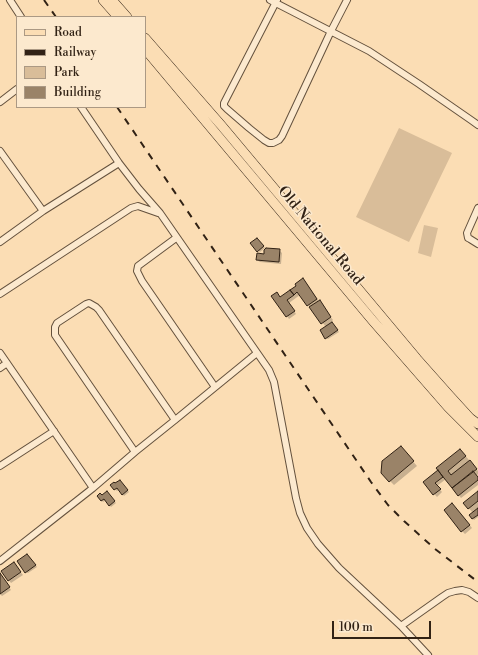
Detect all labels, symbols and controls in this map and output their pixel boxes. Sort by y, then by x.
legend [16,16,146,108]
text: Road [54,25,82,40]
text: Railway [54,45,96,60]
text: Park [54,65,79,80]
text: Building [54,85,101,100]
street label: Old National Road [273,183,367,289]
scale bar [334,613,433,639]
text: 100 m [339,620,373,635]

